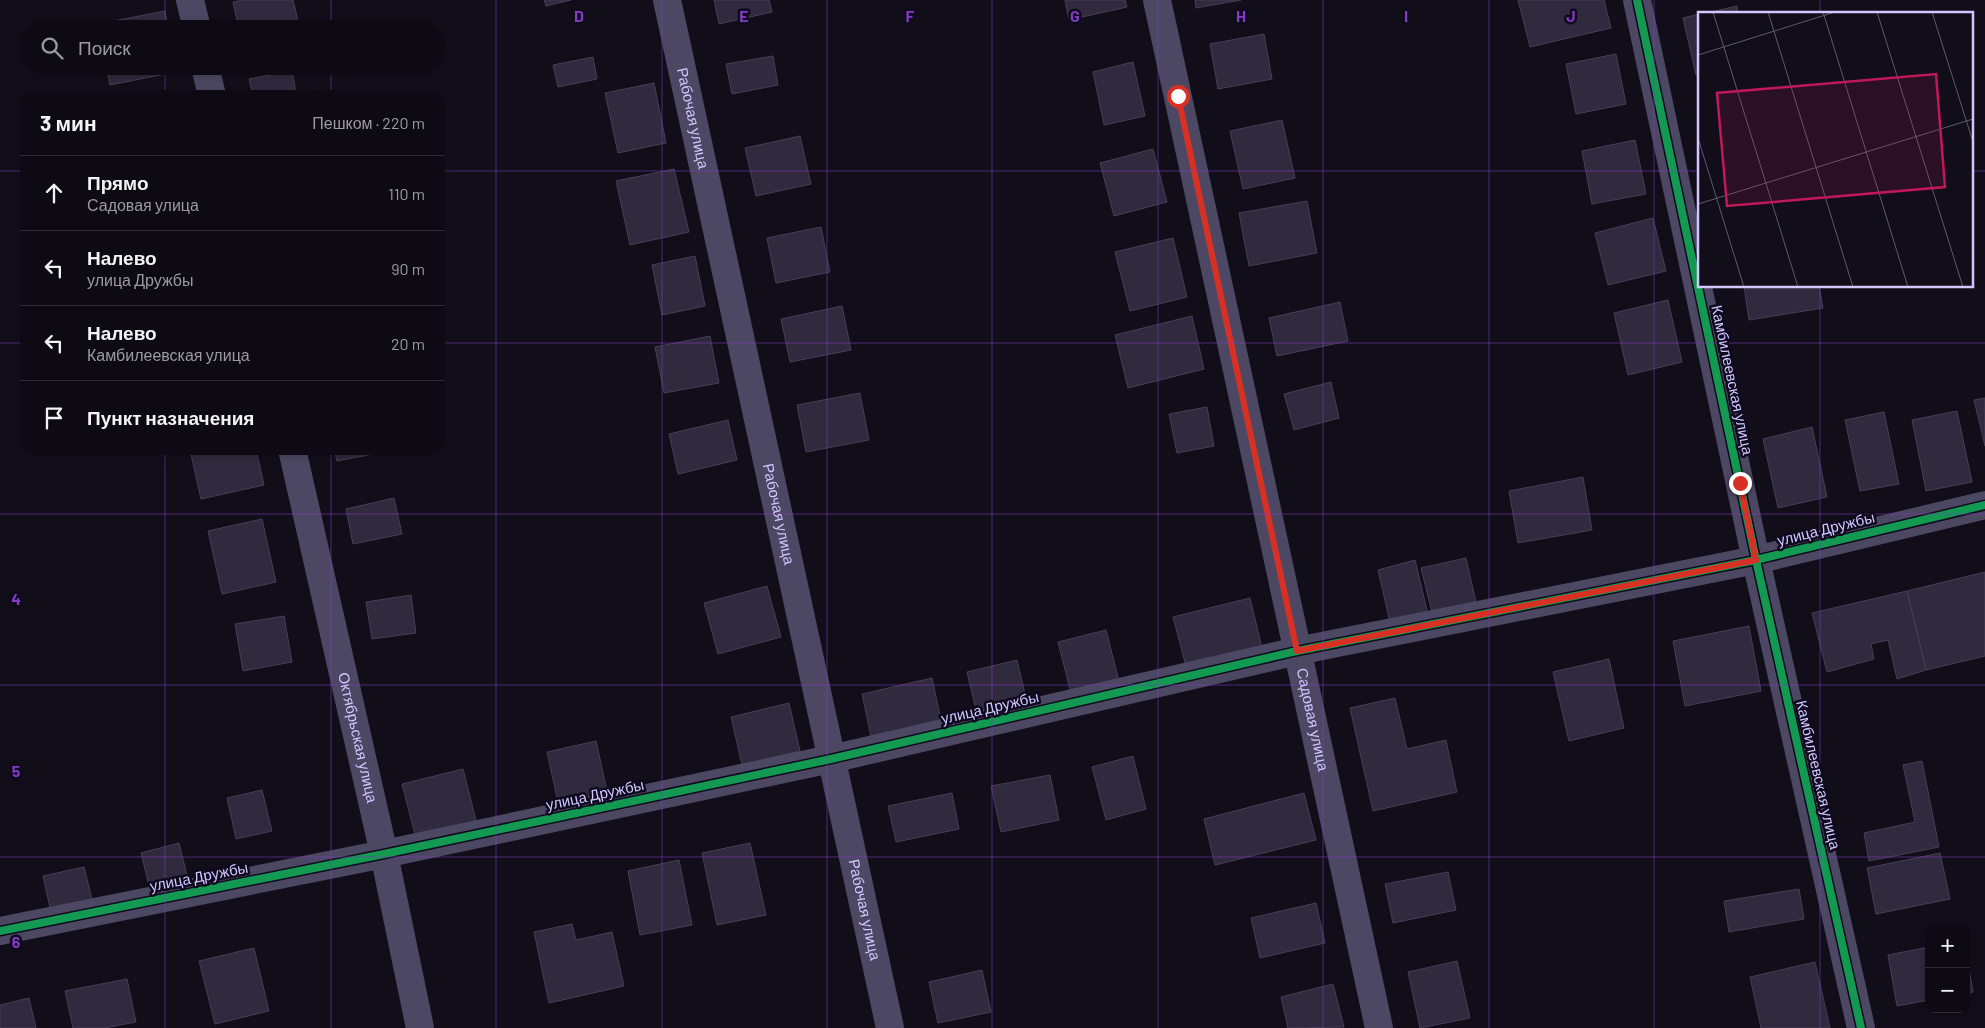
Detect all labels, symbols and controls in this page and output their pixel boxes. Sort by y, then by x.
text: D [574,6,584,25]
text: E [739,6,749,25]
text: F [906,6,915,25]
text: G [1070,6,1080,25]
text: H [1236,6,1246,25]
text: I [1404,6,1408,25]
text: J [1566,6,1576,25]
inset map [1698,12,1972,288]
search box [20,20,445,75]
icon: search [38,34,66,62]
text: Поиск [78,36,131,59]
street label: Рабочая улица [674,66,713,171]
route start [1167,85,1190,108]
text: 3 мин [40,110,97,135]
text: Пешком · 220 m [312,113,425,132]
text: Прямо [87,171,149,194]
icon: ahead [40,179,68,207]
text: 110 m [388,184,425,203]
text: Садовая улица [87,195,199,214]
text: Налево [87,246,157,269]
icon: left [40,254,68,282]
text: 90 m [391,259,425,278]
text: улица Дружбы [87,270,193,289]
street label: Камбилеевская улица [1708,303,1758,457]
text: Налево [87,321,157,344]
icon: left [40,329,68,357]
text: 20 m [391,334,425,353]
text: Камбилеевская улица [87,345,250,364]
icon: arrive [40,404,68,432]
text: Пункт назначения [87,406,254,429]
street label: Рабочая улица [760,462,799,567]
route end [1729,472,1752,495]
street label: улица Дружбы [1775,507,1876,549]
text: 4 [11,589,21,608]
street label: Садовая улица [1293,666,1333,773]
street label: Октябрьская улица [335,670,382,805]
street label: улица Дружбы [939,687,1040,727]
street label: Камбилеевская улица [1793,698,1845,852]
text: 5 [12,761,21,780]
street label: улица Дружбы [544,775,645,813]
street label: Рабочая улица [846,857,885,963]
street label: улица Дружбы [148,858,250,894]
map controls [1925,923,1970,1013]
button: + [1925,923,1970,968]
text: 6 [12,932,21,951]
button: − [1925,968,1970,1013]

